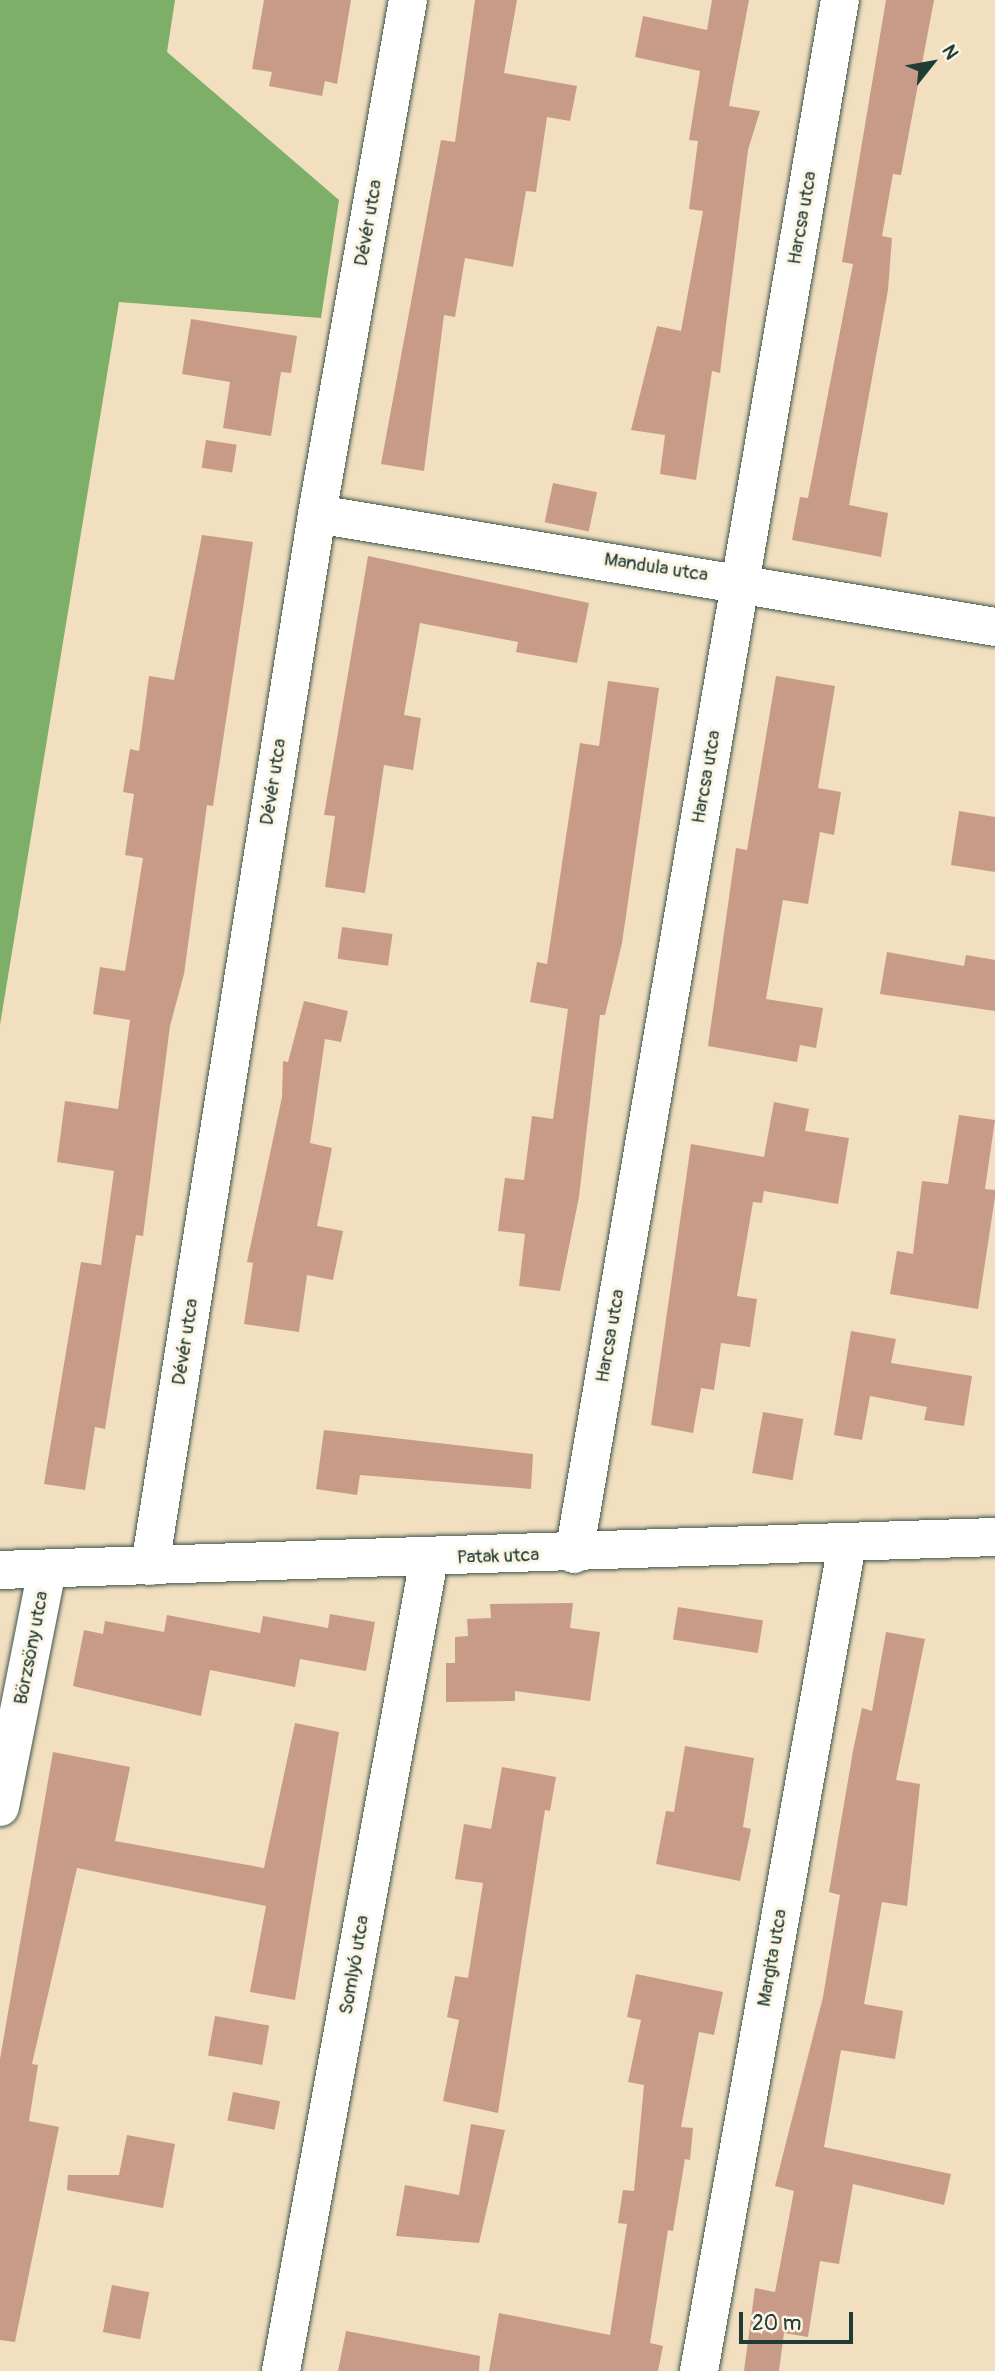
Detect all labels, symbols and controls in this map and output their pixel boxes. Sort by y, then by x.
north arrow [897,28,967,98]
text: N [936,40,964,64]
street label: Harcsa utca [784,170,822,266]
street label: Dévér utca [350,178,388,268]
street label: Mandula utca [602,549,710,587]
street label: Harcsa utca [688,729,726,825]
street label: Dévér utca [256,737,292,827]
street label: Harcsa utca [592,1288,630,1384]
street label: Dévér utca [168,1297,204,1387]
street label: Patak utca [457,1544,539,1570]
street label: Börzsöny utca [10,1589,54,1707]
street label: Margita utca [753,1907,793,2009]
street label: Somlyó utca [335,1914,375,2016]
scale bar [743,2298,857,2342]
text: 20 m [752,2310,801,2337]

